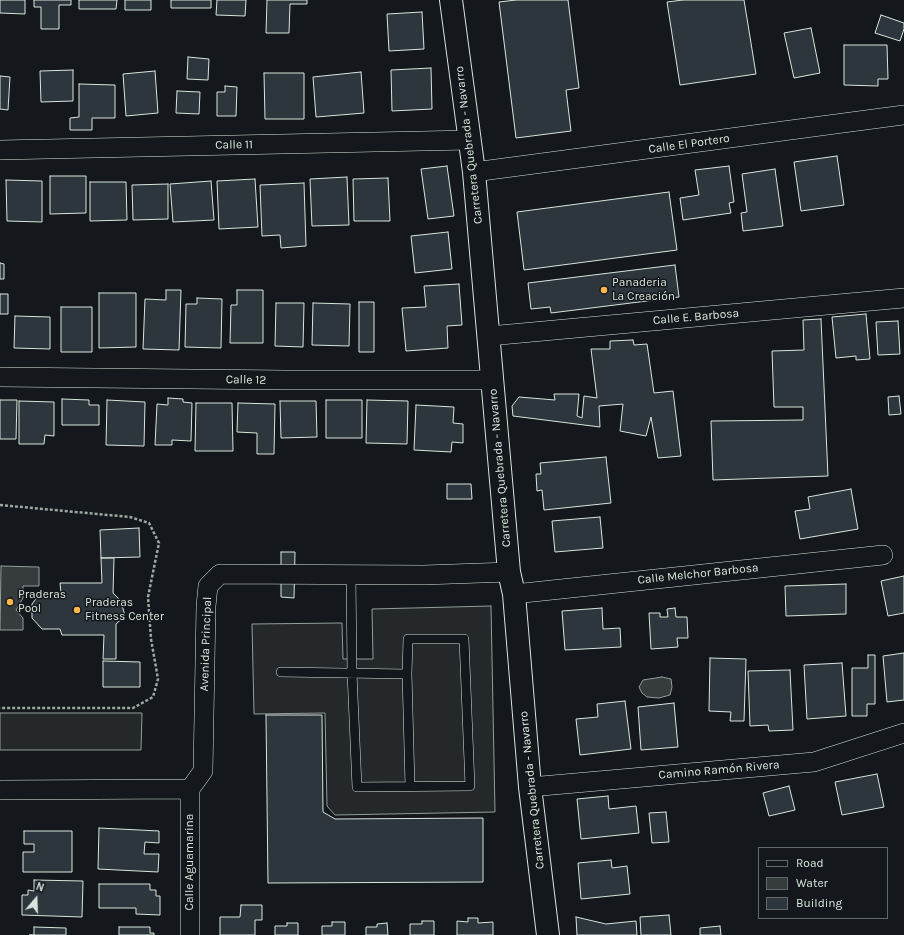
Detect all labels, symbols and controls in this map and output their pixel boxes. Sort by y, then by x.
street label: Carretera Quebrada - Navarro [452,65,486,225]
street label: Calle El Portero [648,131,730,157]
street label: Calle 11 [215,137,253,153]
place label: Panaderia La Creación [612,276,675,304]
marker: Panaderia La Creación [599,285,609,295]
street label: Calle E. Barbosa [652,306,740,328]
street label: Calle 12 [226,372,266,388]
street label: Carretera Quebrada - Navarro [486,388,514,548]
street label: Calle Melchor Barbosa [637,560,759,588]
place label: Praderas Pool [18,588,66,616]
place label: Praderas Fitness Center [85,596,164,624]
street label: Avenida Principal [197,596,215,692]
marker: Praderas Pool [5,597,15,607]
marker: Praderas Fitness Center [72,605,82,615]
street label: Carretera Quebrada - Navarro [517,710,547,870]
street label: Camino Ramón Rivera [658,758,780,782]
street label: Calle Aguamarina [183,814,197,910]
legend [758,847,888,919]
text: Road [796,856,824,870]
text: Water [796,876,828,890]
north arrow [16,879,56,919]
text: N [34,880,46,895]
text: Building [796,896,842,910]

